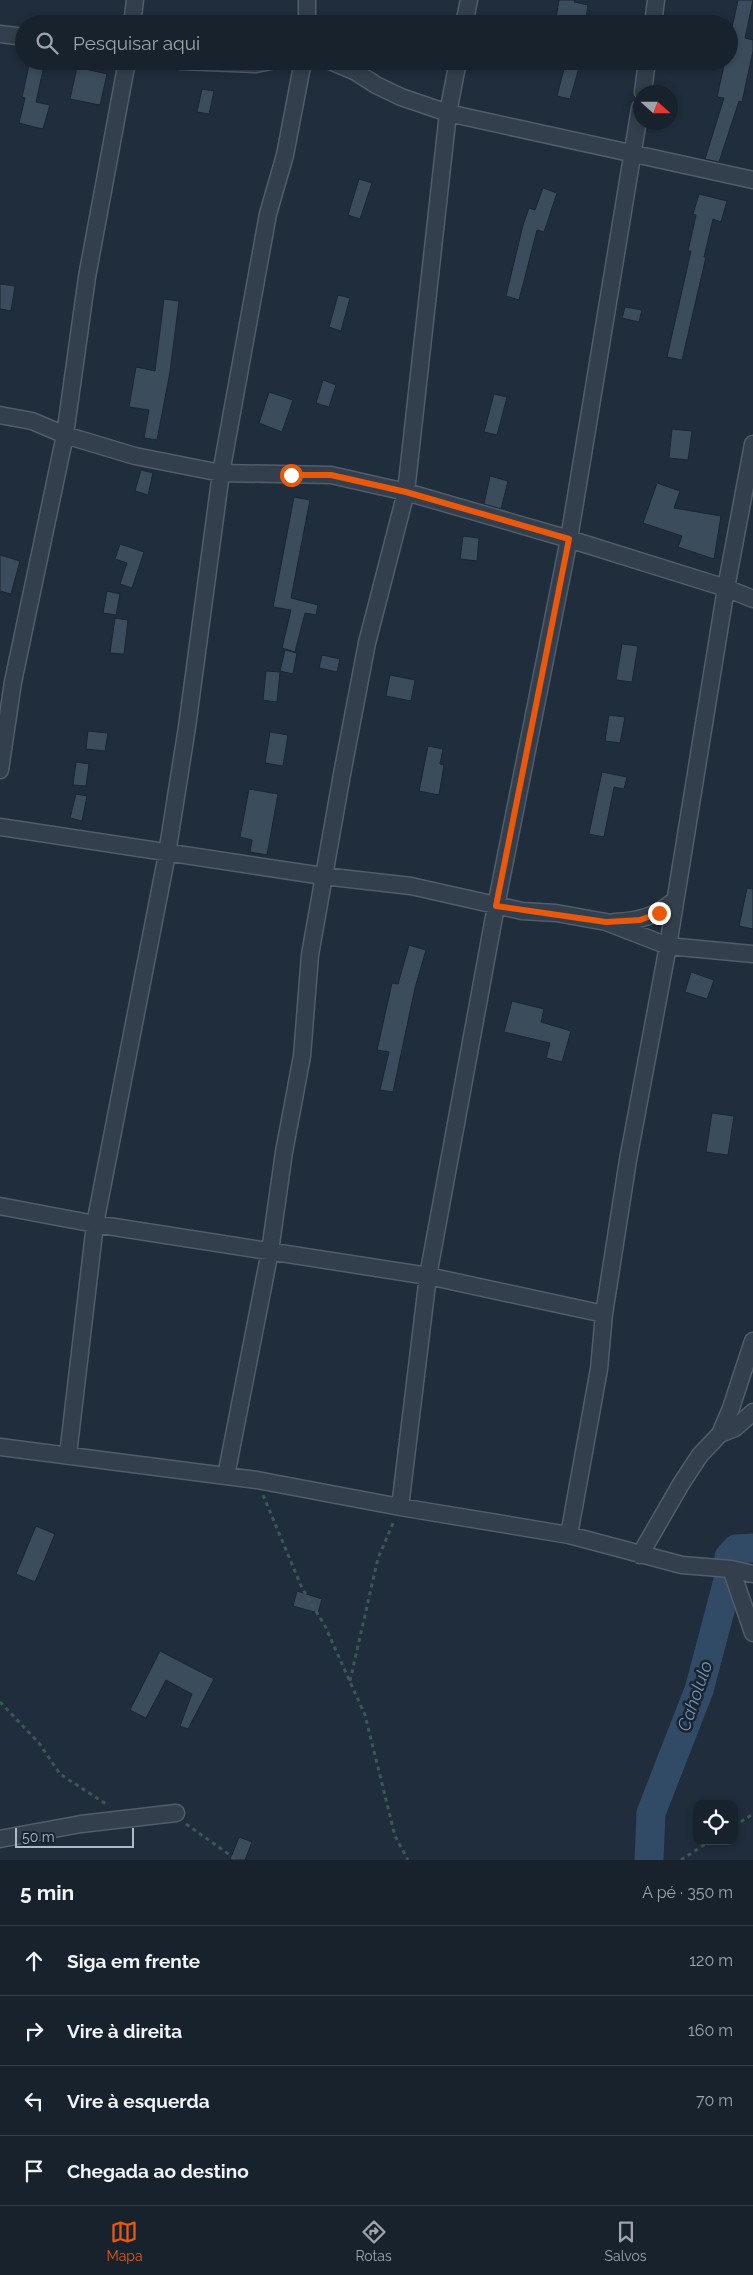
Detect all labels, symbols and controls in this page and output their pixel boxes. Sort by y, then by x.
search box [15,15,738,70]
icon: search [33,29,61,57]
text: Pesquisar aqui [73,32,200,54]
north arrow [633,85,678,130]
route start [280,464,303,487]
route end [648,902,671,925]
water label: Caholulo [673,1658,716,1734]
map controls [693,1800,738,1845]
button: locate [693,1800,738,1845]
scale bar [15,1825,134,1848]
text: 50 m [22,1829,55,1845]
text: 5 min [20,1880,74,1905]
text: A pé · 350 m [642,1883,733,1902]
icon: ahead [20,1947,48,1975]
text: Siga em frente [67,1950,200,1972]
text: 120 m [689,1951,733,1970]
icon: right [20,2017,48,2045]
text: Vire à direita [67,2020,182,2042]
text: 160 m [688,2021,733,2040]
icon: left [20,2087,48,2115]
text: Vire à esquerda [67,2090,210,2112]
text: 70 m [696,2091,733,2110]
icon: arrive [20,2157,48,2185]
text: Chegada ao destino [67,2160,249,2182]
tab: Mapa [106,2218,143,2264]
tab: Rotas [355,2218,392,2264]
tab: Salvos [605,2218,647,2264]

